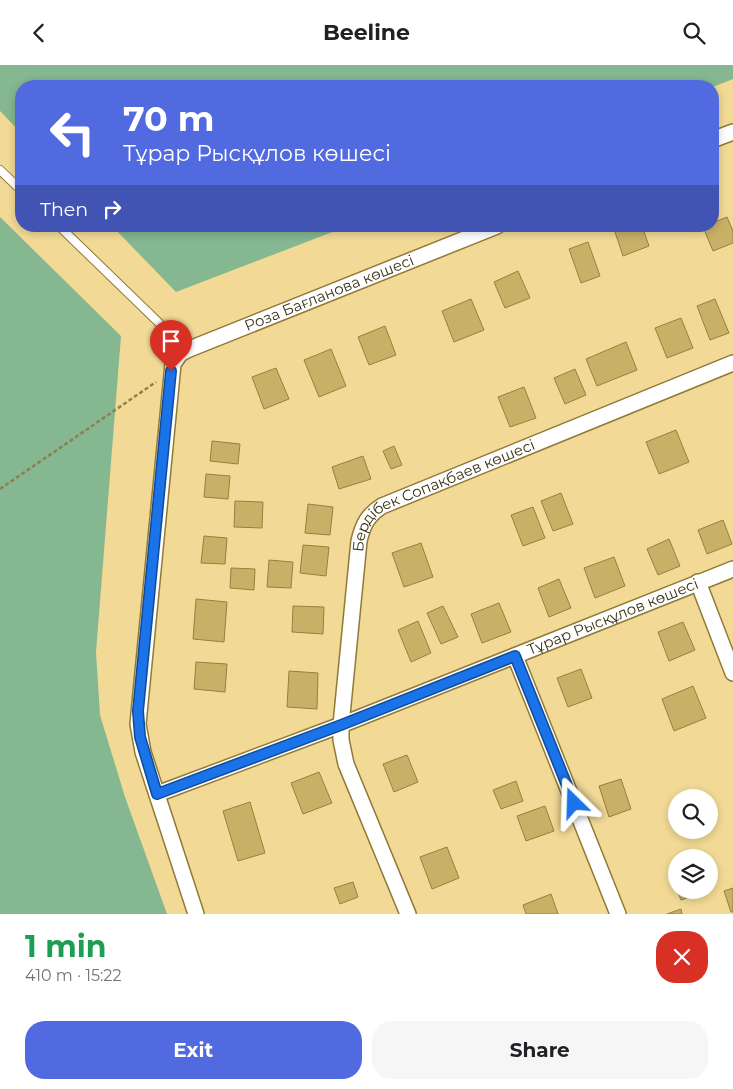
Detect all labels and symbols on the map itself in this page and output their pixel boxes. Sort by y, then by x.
street label: Роза Бағланова көшесі [241,250,417,335]
pin [150,320,192,371]
street label: Бердібек Сопақбаев көшесі [348,435,538,553]
street label: Тұрар Рысқұлов көшесі [524,574,701,659]
position arrow [547,776,599,828]

